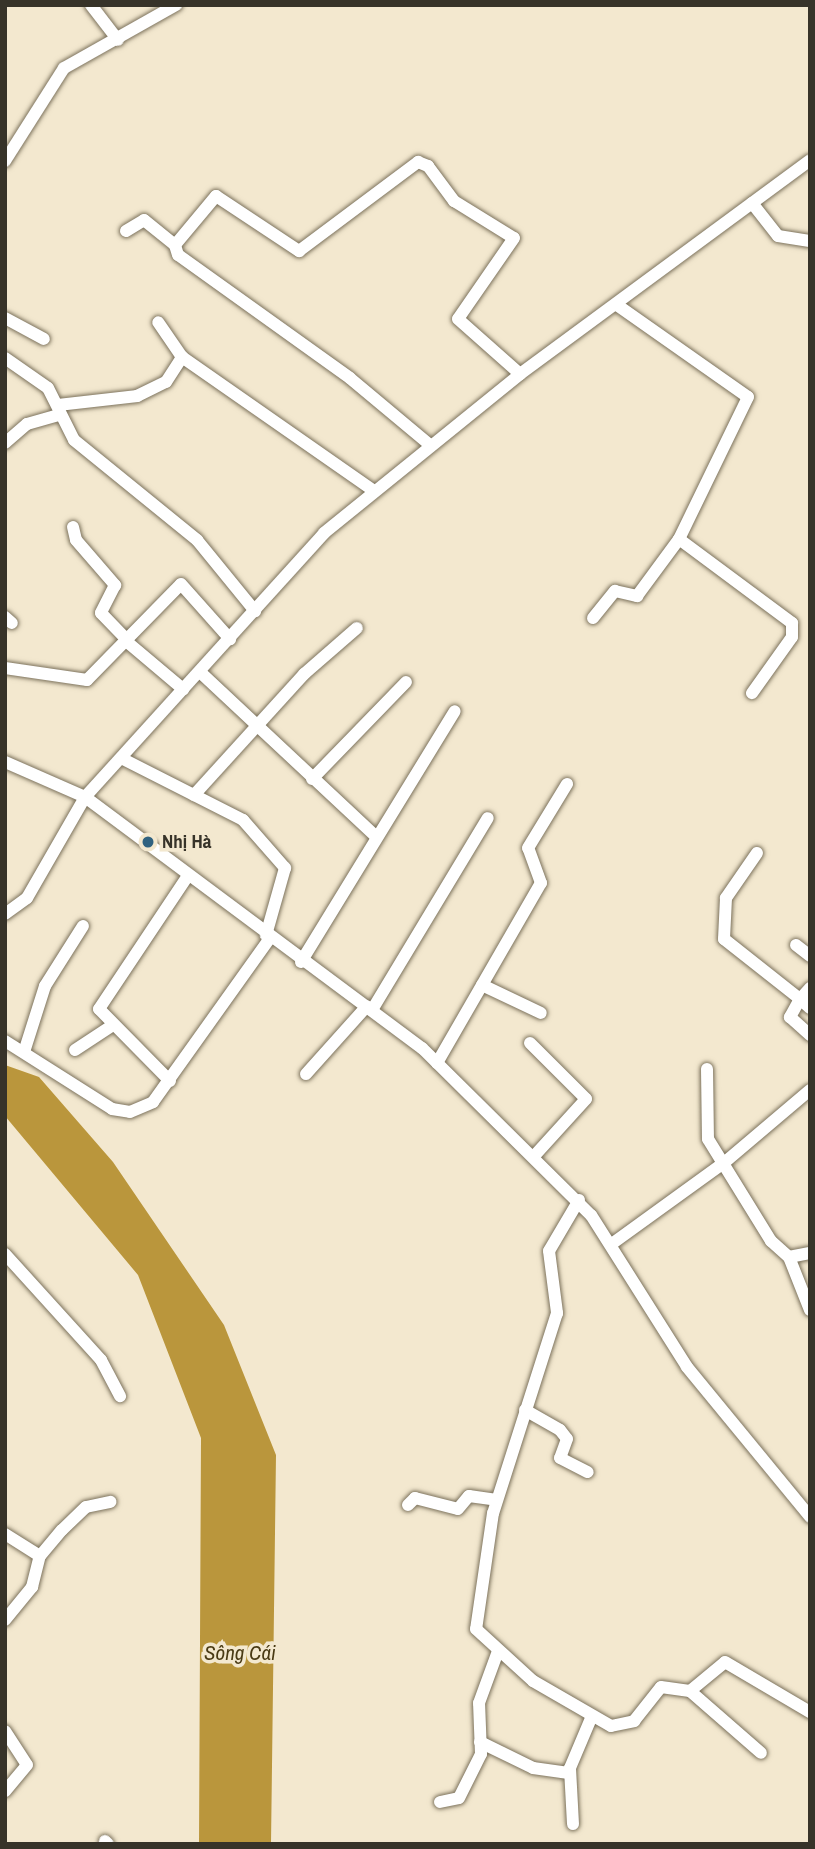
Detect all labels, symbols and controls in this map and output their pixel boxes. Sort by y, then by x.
place label: Nhị Hà [162,831,211,853]
marker: Nhị Hà [140,834,156,850]
water label: Sông Cái [204,1640,276,1666]

